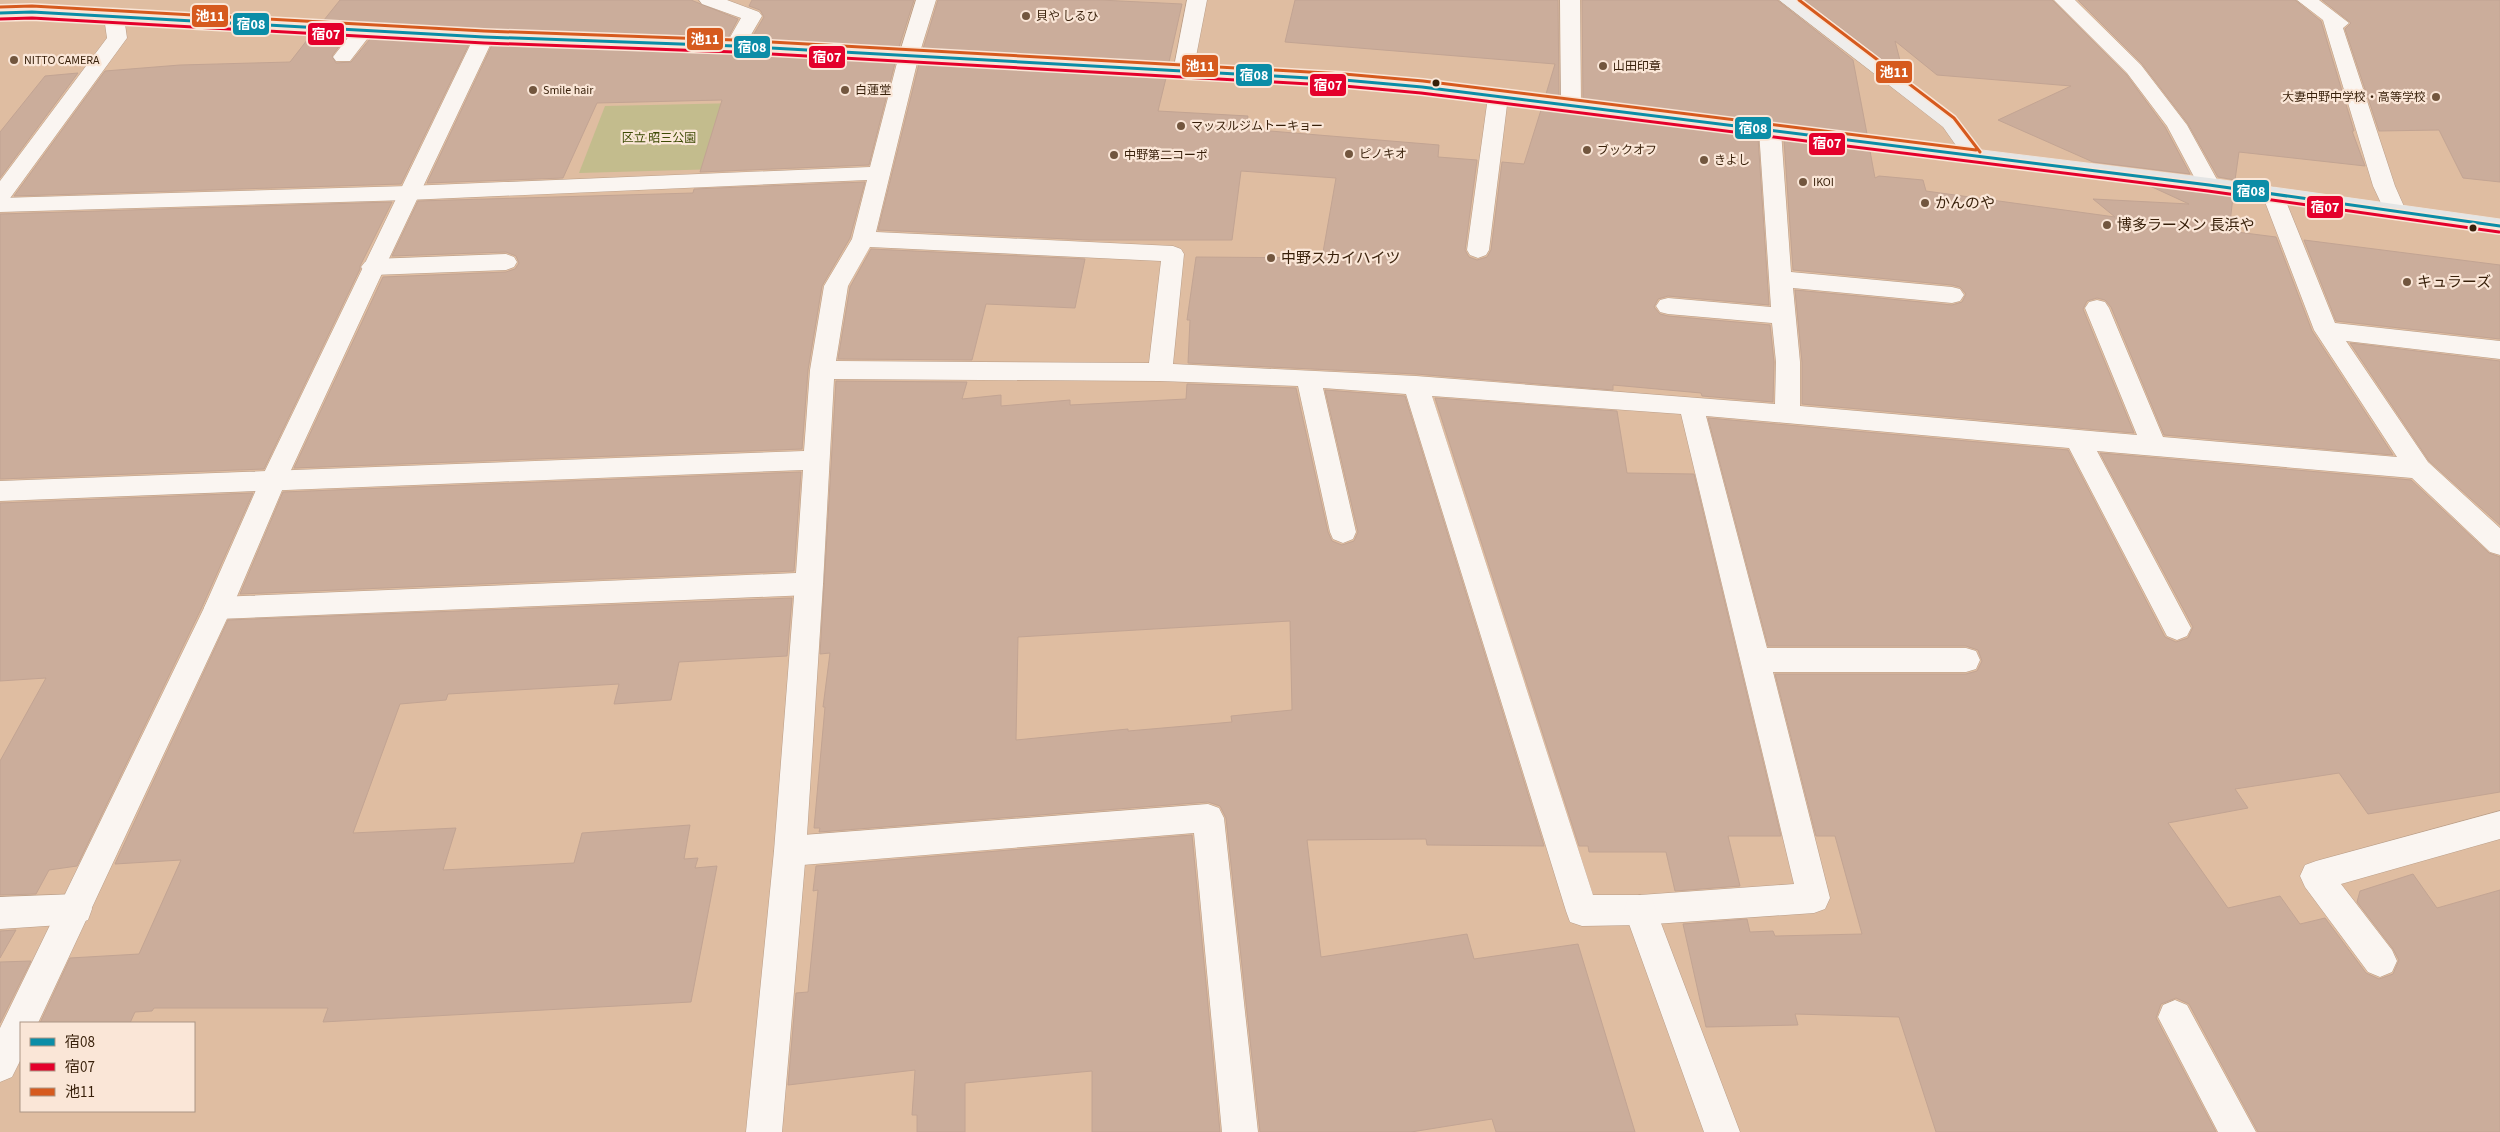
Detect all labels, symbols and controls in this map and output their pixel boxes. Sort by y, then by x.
line badge: 池11 [191,4,229,28]
text: 池11 [196,7,224,27]
place label: 貝や しるひ [1036,8,1098,25]
marker: 貝や しるひ [1020,10,1032,22]
line badge: 宿08 [232,12,270,36]
text: 宿08 [237,15,265,35]
line badge: 宿07 [307,22,345,46]
text: 宿07 [312,25,340,45]
line badge: 池11 [686,27,724,51]
text: 池11 [691,30,719,50]
line badge: 宿08 [733,35,771,59]
text: 宿08 [738,38,766,58]
line badge: 宿07 [808,45,846,69]
text: 宿07 [813,48,841,68]
place label: NITTO CAMERA [24,52,100,69]
marker: NITTO CAMERA [8,54,20,66]
line badge: 池11 [1181,54,1219,78]
text: 池11 [1186,57,1214,77]
place label: 山田印章 [1613,58,1661,75]
marker: 山田印章 [1597,60,1609,72]
line badge: 池11 [1875,60,1913,84]
line badge: 宿08 [1235,63,1273,87]
text: 池11 [1880,63,1908,83]
text: 宿08 [1240,66,1268,86]
line badge: 宿07 [1309,73,1347,97]
text: 宿07 [1314,76,1342,96]
unlabelled marker [1431,78,1441,88]
place label: Smile hair [543,82,594,99]
place label: 白蓮堂 [855,82,891,99]
marker: Smile hair [527,84,539,96]
marker: 白蓮堂 [839,84,851,96]
place label: 大妻中野中学校・高等学校 [2282,89,2426,106]
marker: 大妻中野中学校・高等学校 [2430,91,2442,103]
line badge: 宿08 [1734,116,1772,140]
place label: マッスルジムトーキョー [1191,118,1323,135]
text: 宿08 [1739,119,1767,139]
marker: マッスルジムトーキョー [1175,120,1187,132]
park label: 区立 昭三公園 [622,130,696,147]
line badge: 宿07 [1808,132,1846,156]
text: 宿07 [1813,134,1841,154]
place label: ブックオフ [1597,142,1657,159]
marker: ブックオフ [1581,144,1593,156]
place label: ピノキオ [1359,146,1407,163]
place label: 中野第二コーポ [1124,147,1208,164]
marker: ピノキオ [1343,148,1355,160]
marker: 中野第二コーポ [1108,149,1120,161]
place label: きよし [1714,152,1750,169]
marker: きよし [1698,154,1710,166]
place label: IKOI [1813,174,1834,191]
marker: IKOI [1797,176,1809,188]
line badge: 宿08 [2232,179,2270,203]
text: 宿08 [2237,182,2265,202]
place label: かんのや [1935,193,1995,214]
line badge: 宿07 [2306,195,2344,219]
marker: かんのや [1919,197,1931,209]
text: 宿07 [2311,198,2339,218]
place label: 博多ラーメン 長浜や [2117,215,2254,236]
marker: 博多ラーメン 長浜や [2101,219,2113,231]
unlabelled marker [2468,223,2478,233]
place label: 中野スカイハイツ [1281,248,1400,269]
marker: 中野スカイハイツ [1265,252,1277,264]
place label: キュラーズ [2417,272,2491,293]
marker: キュラーズ [2401,276,2413,288]
legend [20,1022,195,1112]
text: 宿08 [65,1032,95,1053]
text: 宿07 [65,1057,95,1078]
text: 池11 [65,1082,95,1103]

